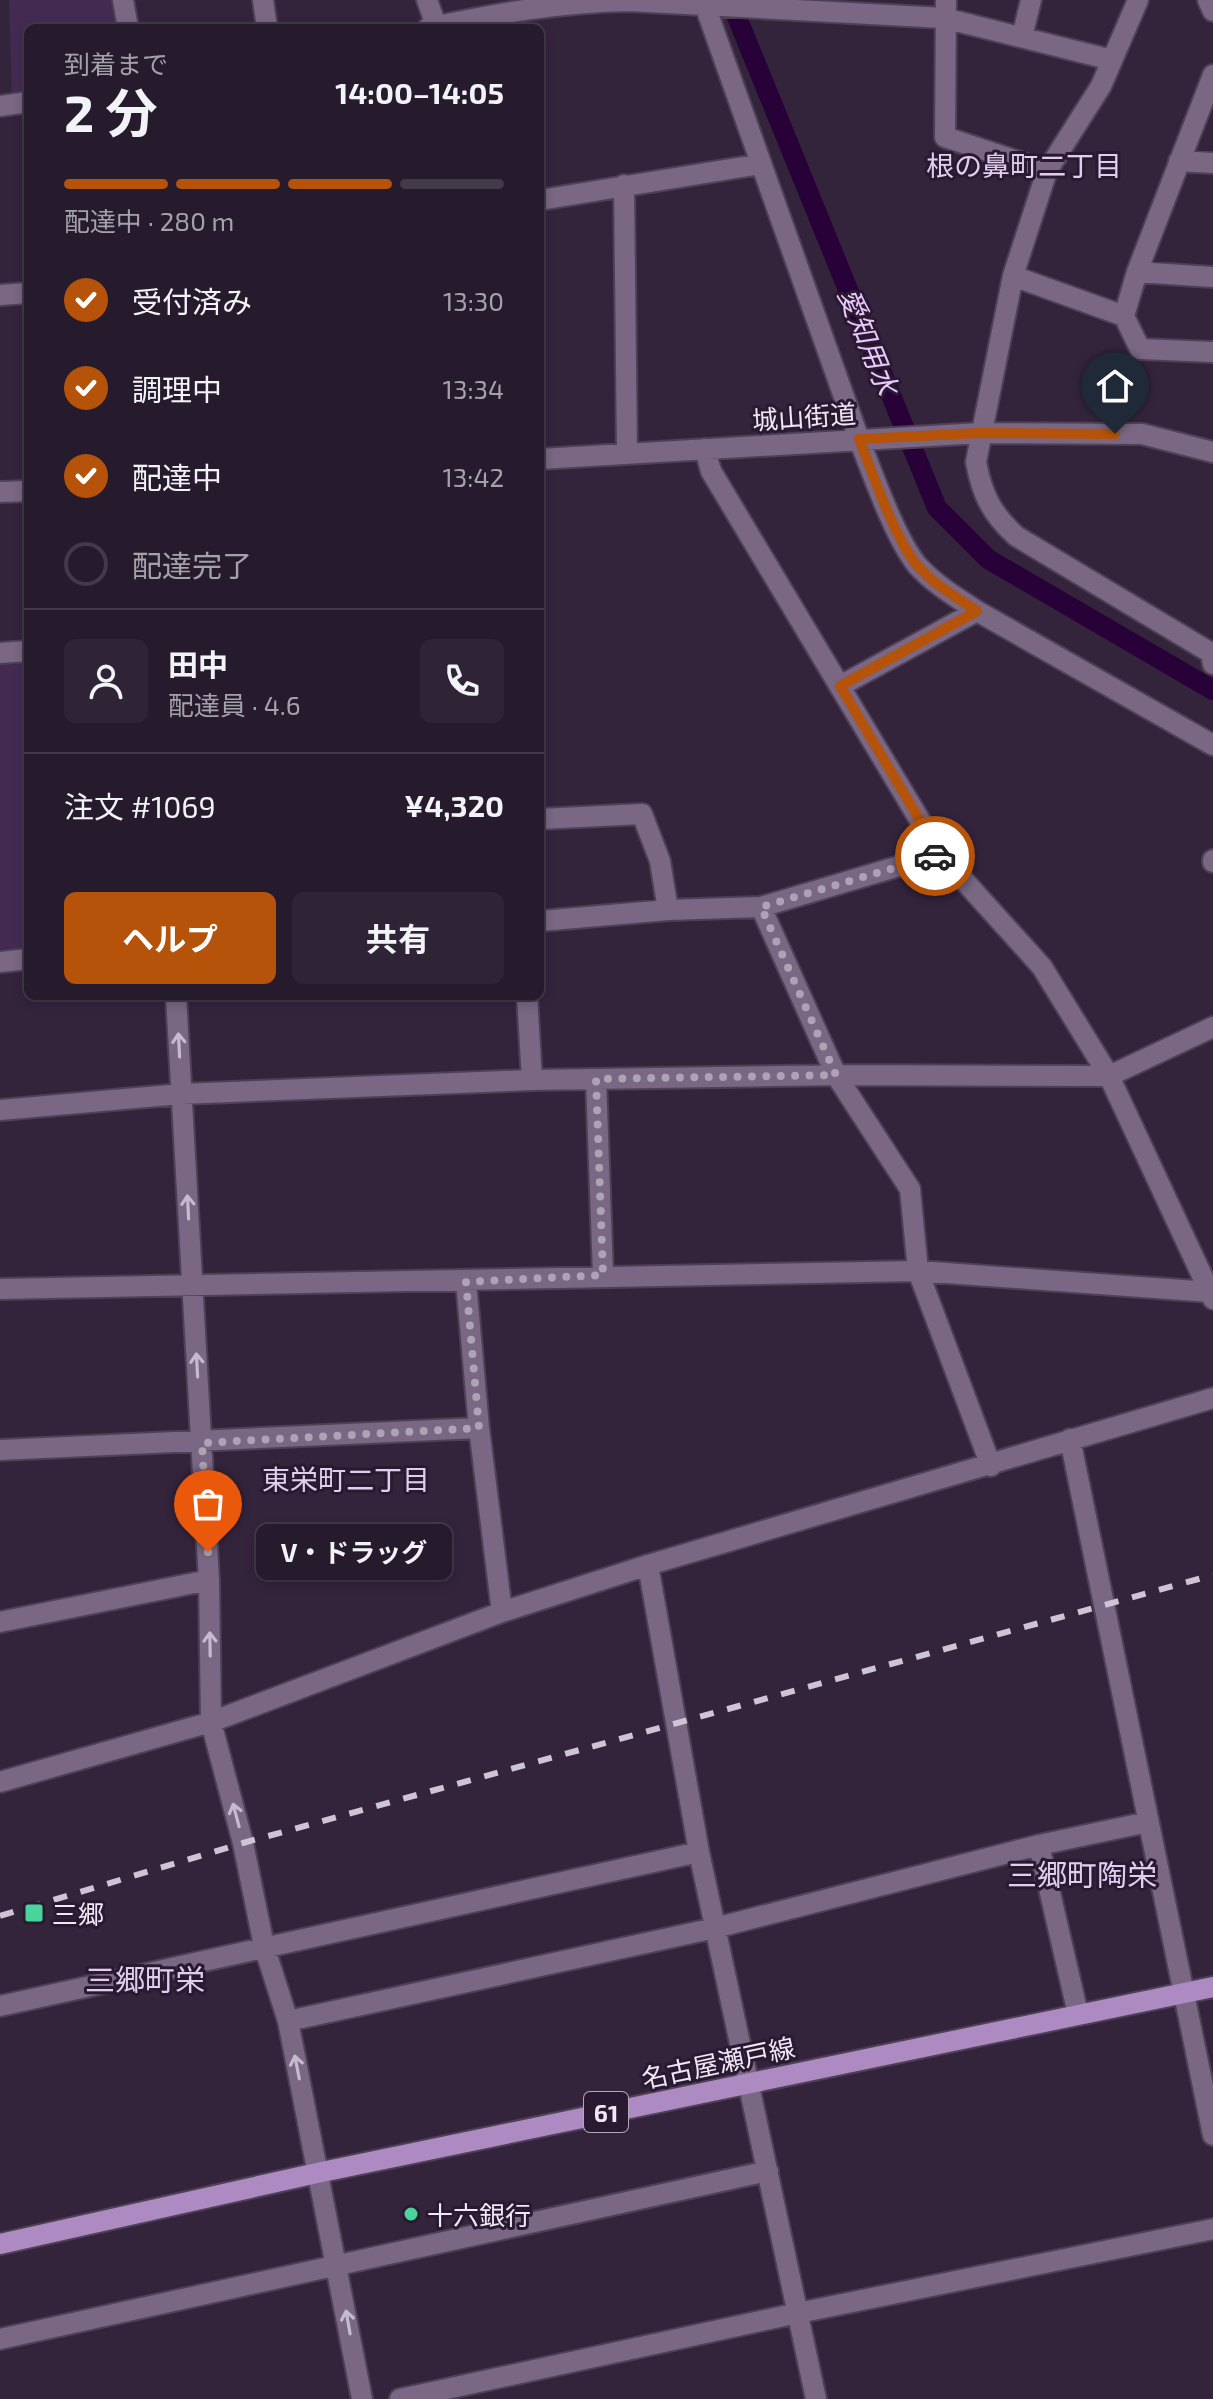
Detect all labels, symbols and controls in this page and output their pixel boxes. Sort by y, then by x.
text: 到着まで [64,48,168,79]
text: 14:00–14:05 [335,74,504,110]
text: 2 分 [64,80,157,142]
district label: 根の鼻町二丁目 [926,148,1122,182]
text: 配達中 · 280 m [64,205,234,236]
icon: check [64,278,108,322]
text: 受付済み [132,283,252,319]
water label: 愛知用水 [832,283,907,402]
text: 13:30 [443,285,504,316]
pin [1081,352,1149,434]
icon: home [1093,364,1137,408]
icon: check [64,366,108,410]
text: 調理中 [132,371,222,407]
text: 13:34 [443,373,504,404]
street label: 城山街道 [751,397,857,435]
icon: check [64,454,108,498]
text: 配達中 [132,459,222,495]
text: 13:42 [442,461,504,492]
text: 配達完了 [132,547,252,583]
button: person [64,639,148,723]
button: phone [420,639,504,723]
text: 田中 [168,646,228,682]
text: 配達員 · 4.6 [168,689,301,720]
text: ¥4,320 [404,787,504,823]
text: 注文 #1069 [64,788,216,824]
courier [895,816,975,896]
icon: car [913,834,957,878]
button: ヘルプ [64,892,276,984]
button: 共有 [292,892,504,984]
one-way arrow [171,1032,186,1059]
one-way arrow [180,1194,195,1221]
one-way arrow [189,1352,204,1379]
district label: 東栄町二丁目 [262,1462,430,1496]
pin [174,1470,242,1552]
icon: bag [186,1482,230,1526]
callout: V・ドラッグ [256,1524,452,1580]
text: V・ドラッグ [281,1536,427,1567]
one-way arrow [202,1631,218,1658]
one-way arrow [227,1802,242,1828]
district label: 三郷町陶栄 [1007,1856,1157,1892]
place label: 三郷 [52,1898,104,1929]
marker: 三郷 [23,1902,45,1924]
district label: 三郷町栄 [85,1961,205,1997]
street label: 名古屋瀬戸線 [638,2031,798,2093]
one-way arrow [288,2055,303,2081]
road number: 61 [584,2092,628,2132]
place label: 十六銀行 [427,2199,531,2230]
marker: 十六銀行 [402,2205,420,2223]
one-way arrow [339,2310,354,2335]

